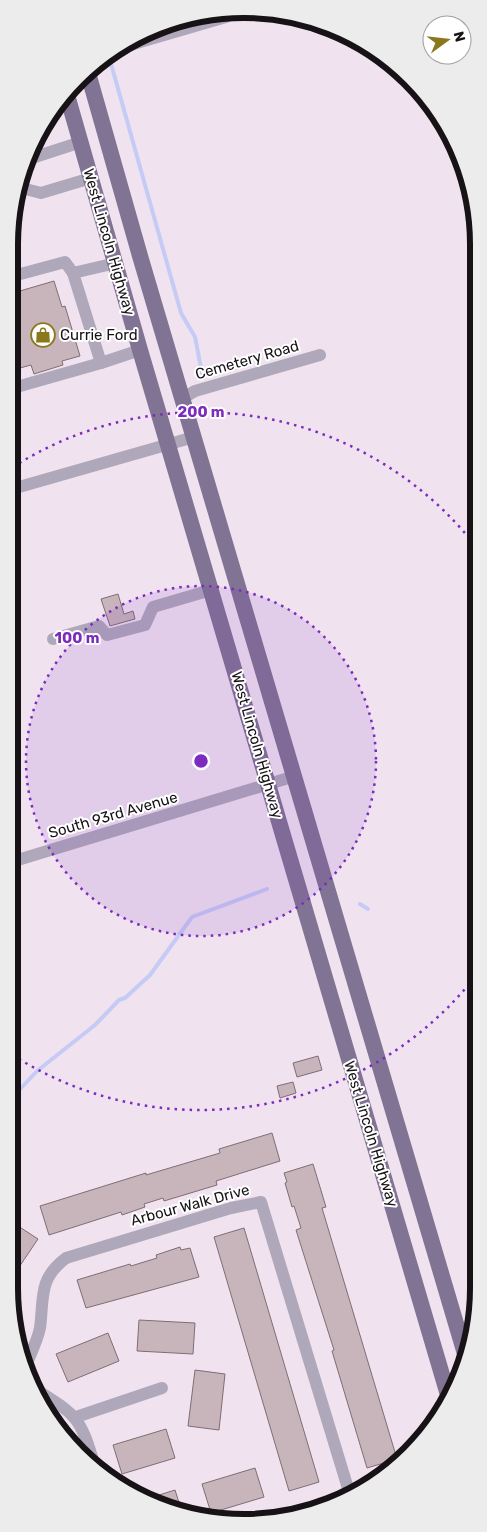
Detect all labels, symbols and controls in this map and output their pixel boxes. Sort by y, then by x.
north arrow [422,15,472,65]
text: N [450,30,469,44]
street label: West Lincoln Highway [79,166,139,318]
shop icon: Currie Ford [30,322,56,348]
place label: Currie Ford [60,326,138,344]
street label: Cemetery Road [193,337,301,383]
text: 200 m [177,403,225,421]
text: 100 m [55,629,99,647]
street label: West Lincoln Highway [227,669,287,821]
centre of rings [192,752,210,770]
street label: South 93rd Avenue [46,788,180,842]
street label: West Lincoln Highway [340,1059,402,1209]
street label: Arbour Walk Drive [129,1181,251,1229]

